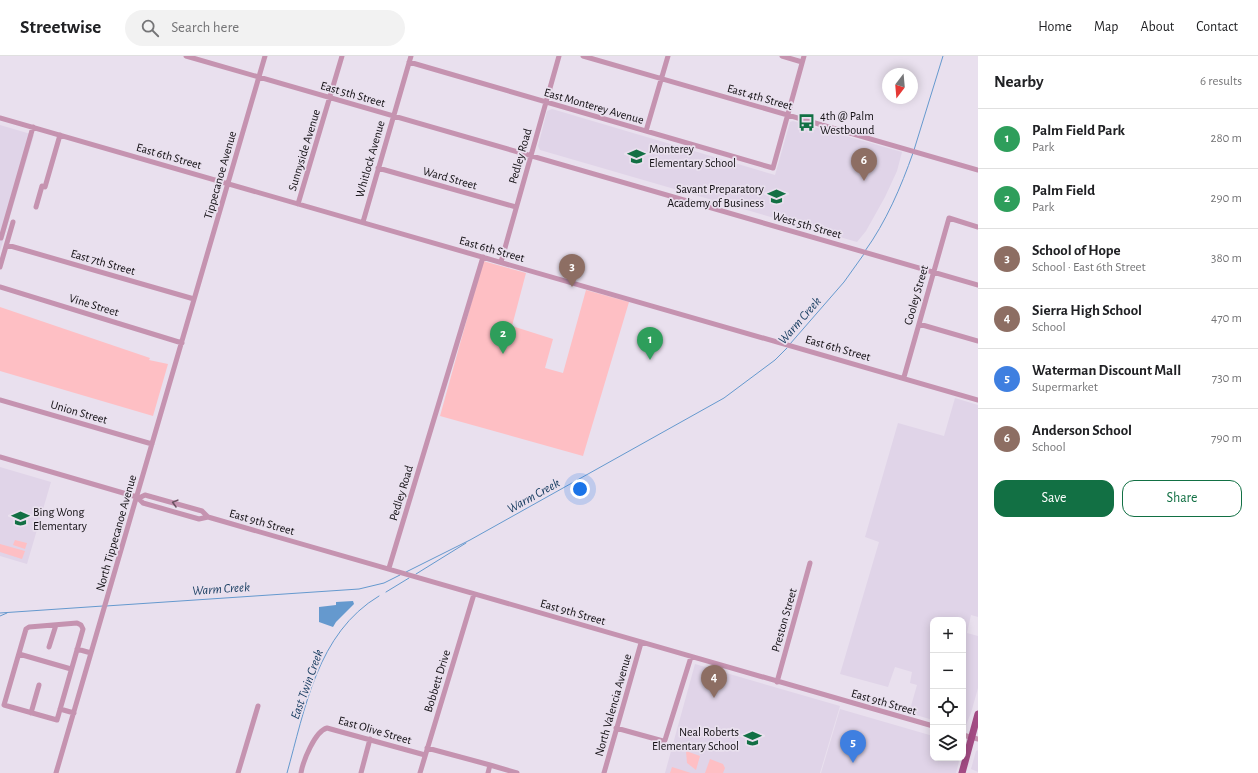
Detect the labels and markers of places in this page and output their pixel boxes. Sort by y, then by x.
place label: 4th @ Palm Westbound [820,110,874,136]
bus stop icon: 4th @ Palm Westbound [797,113,817,133]
place label: Monterey Elementary School [649,143,736,170]
school or university icon: Monterey Elementary School [626,146,646,166]
pin: 6 [851,148,877,181]
place label: Savant Preparatory Academy of Business [667,183,764,210]
school or university icon: Savant Preparatory Academy of Business [767,186,787,206]
pin: 3 [559,254,585,287]
pin: 2 [490,321,516,354]
pin: 1 [637,327,663,360]
place label: Bing Wong Elementary [33,506,87,533]
school or university icon: Bing Wong Elementary [10,509,30,529]
pin: 4 [701,665,727,698]
place label: Neal Roberts Elementary School [652,726,739,753]
school or university icon: Neal Roberts Elementary School [742,729,762,749]
pin: 5 [840,730,866,763]

